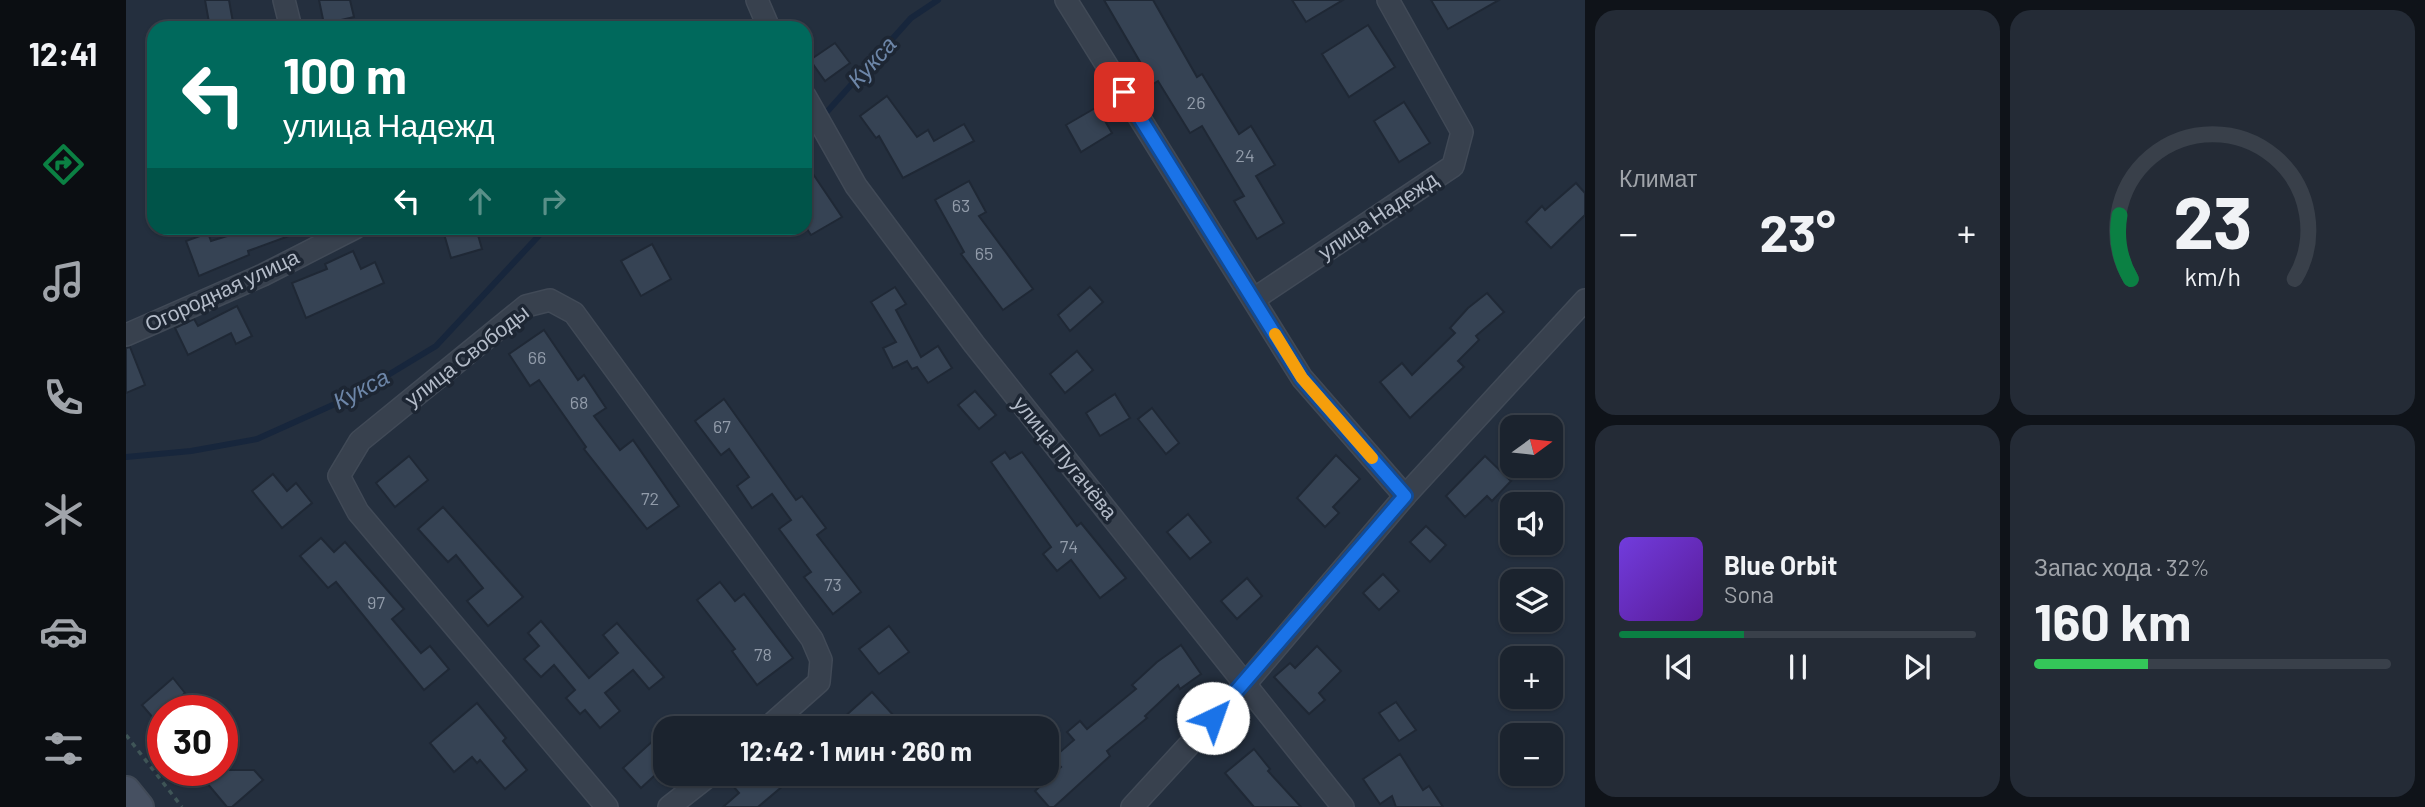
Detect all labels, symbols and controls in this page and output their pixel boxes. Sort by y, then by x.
water label: Кукса [841,30,902,93]
text: 12:41 [29,34,97,72]
text: 100 m [283,45,407,104]
icon: left [168,49,259,140]
pin [1094,62,1154,122]
icon: arrive [1105,73,1143,111]
house number: 26 [1187,91,1205,113]
text: улица Надежд [283,105,494,143]
icon: directions [39,140,88,189]
house number: 24 [1235,144,1255,166]
text: Климат [1619,164,1697,192]
street label: улица Надежд [1313,166,1442,264]
text: 23 [2173,176,2252,264]
icon: left [388,182,426,220]
icon: ahead [461,182,499,220]
icon: right [534,182,572,220]
house number: 63 [952,194,970,216]
text: 23° [1759,200,1836,262]
text: − [1619,209,1638,255]
text: + [1957,209,1976,255]
house number: 65 [975,242,993,264]
street label: Огородная улица [140,243,303,336]
icon: music [39,257,88,306]
text: km/h [2184,260,2241,290]
street label: улица Свободы [399,299,533,411]
house number: 66 [528,346,546,368]
water label: Кукса [328,362,393,414]
icon: phone [39,373,88,422]
street label: улица Пугачёва [1009,390,1124,524]
house number: 68 [570,391,588,413]
house number: 67 [713,415,731,437]
north arrow [1500,415,1563,478]
map controls [1500,415,1563,786]
house number: 72 [641,487,659,509]
icon: climate [39,490,88,539]
button: sound [1500,492,1563,555]
house number: 74 [1060,535,1078,557]
text: Blue Orbit [1724,549,1837,580]
text: Запас хода · 32% [2034,553,2209,581]
button: layers [1500,569,1563,632]
house number: 73 [824,573,842,595]
text: Sona [1724,580,1774,608]
text: 160 km [2034,589,2192,651]
house number: 97 [367,591,385,613]
icon: car [39,607,88,656]
house number: 78 [754,643,772,665]
button: + [1500,646,1563,709]
icon: previous [1660,648,1698,686]
icon: pause [1779,648,1817,686]
icon: next [1898,648,1936,686]
position arrow [1176,681,1250,755]
speed limit sign: 30 [147,695,238,786]
button: − [1500,723,1563,786]
icon: filters [39,724,88,773]
text: 12:42 · 1 мин · 260 m [740,735,972,766]

